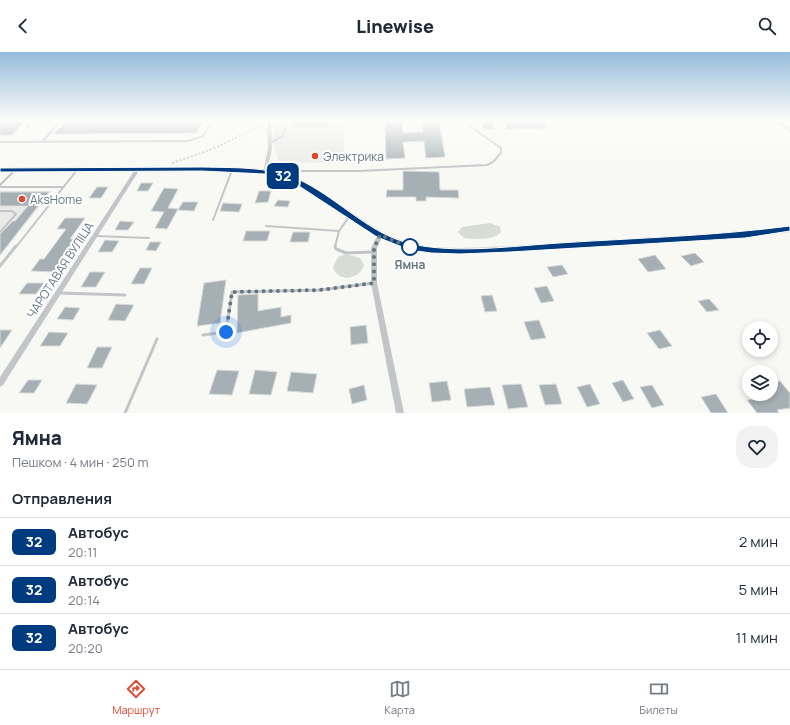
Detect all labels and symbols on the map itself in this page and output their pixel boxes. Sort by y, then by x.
place label: Электрика [323,148,384,165]
marker: Электрика [310,151,320,161]
line badge: 32 [265,163,301,189]
place label: AksHome [30,191,82,208]
marker: AksHome [17,194,27,204]
street label: ЧАРОТАВАЯ ВУЛІЦА [22,218,98,321]
marker: Ямна [401,238,419,256]
place label: Ямна [395,256,426,273]
your location [216,322,236,342]

